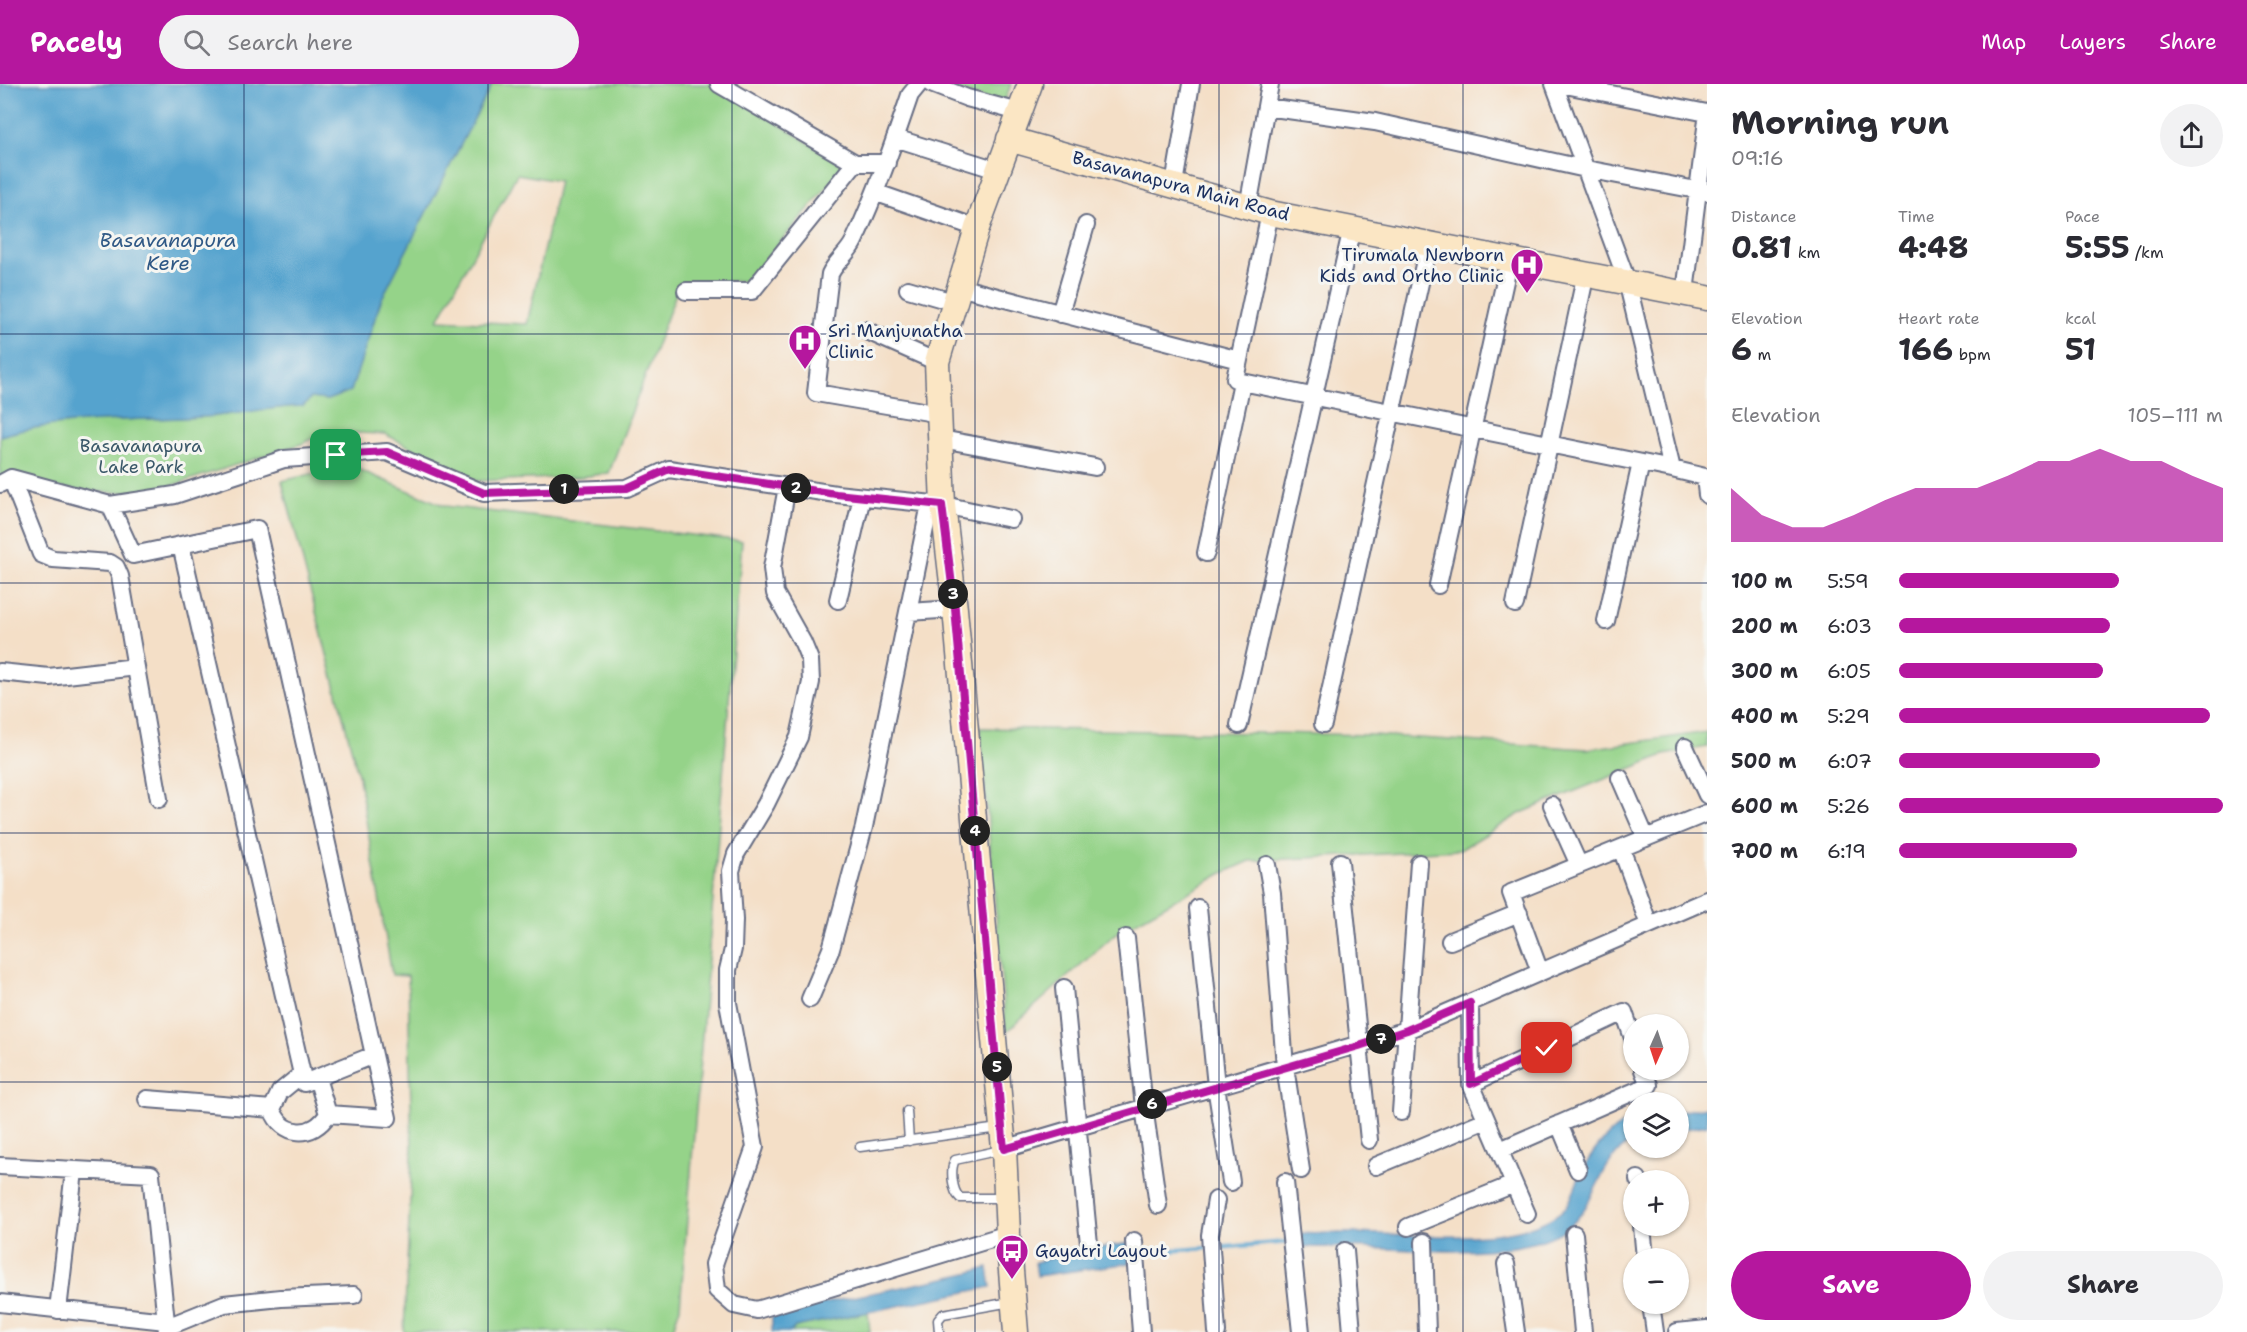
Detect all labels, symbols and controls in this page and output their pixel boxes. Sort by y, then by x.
search box [159,15,579,69]
text: Pacely [30,23,123,61]
icon: search [180,26,213,59]
text: Search here [228,28,353,57]
text: Map [1981,28,2026,56]
text: Layers [2059,28,2126,56]
text: Share [2159,28,2217,56]
text: Morning run [1731,100,1949,145]
button: share [2160,104,2223,167]
street label: Basavanapura Main Road [1070,145,1292,227]
text: 09:16 [1731,145,1784,171]
text: Distance [1731,206,1797,227]
text: Time [1898,206,1935,227]
text: Pace [2065,206,2100,227]
water label: Basavanapura Kere [100,227,236,276]
text: 0.81 [1731,227,1792,268]
text: 4:48 [1898,227,1969,268]
text: 5:55 [2065,227,2130,268]
text: km [1792,242,1820,263]
text: /km [2130,242,2164,263]
place label: Tirumala Newborn Kids and Ortho Clinic [1319,243,1504,288]
hospital icon: Tirumala Newborn Kids and Ortho Clinic [1509,247,1545,294]
text: Elevation [1731,308,1803,329]
text: Heart rate [1898,308,1980,329]
text: kcal [2065,308,2096,329]
place label: Sri Manjunatha Clinic [828,319,963,364]
hospital icon: Sri Manjunatha Clinic [787,323,823,370]
text: 6 [1731,329,1752,370]
text: 166 [1898,329,1953,370]
text: 51 [2065,329,2096,370]
text: m [1752,344,1771,365]
text: bpm [1953,344,1991,365]
text: Elevation [1731,402,1821,428]
text: 105–111 m [2127,402,2223,428]
pin [310,429,361,480]
park label: Basavanapura Lake Park [80,434,202,479]
icon: arrive [319,438,352,471]
pin: 2 [781,473,811,503]
pin: 1 [549,474,579,504]
text: 2 [790,477,802,498]
text: 1 [560,478,568,499]
text: 100 m [1731,568,1793,594]
text: 5:59 [1827,568,1869,594]
pin: 3 [938,579,968,609]
text: 3 [947,583,959,604]
text: 200 m [1731,613,1798,639]
text: 6:03 [1827,613,1872,639]
text: 300 m [1731,658,1798,684]
text: 6:05 [1827,658,1871,684]
text: 400 m [1731,703,1798,729]
text: 5:29 [1827,703,1870,729]
text: 500 m [1731,748,1797,774]
text: 6:07 [1827,748,1872,774]
text: 600 m [1731,793,1798,819]
text: 5:26 [1827,793,1870,819]
pin: 4 [960,816,990,846]
text: 4 [969,820,981,841]
text: 700 m [1731,838,1798,864]
text: 6:19 [1827,838,1866,864]
north arrow [1623,1014,1689,1080]
map controls [1623,1014,1689,1314]
pin [1521,1022,1572,1073]
pin: 7 [1366,1024,1396,1054]
text: 7 [1375,1028,1387,1049]
icon: check [1530,1031,1563,1064]
pin: 5 [982,1052,1012,1082]
text: 5 [992,1056,1002,1077]
pin: 6 [1137,1089,1167,1119]
button: layers [1623,1092,1689,1158]
text: 6 [1146,1093,1158,1114]
button: + [1623,1170,1689,1236]
bus stop icon: Gayatri Layout [994,1233,1030,1280]
place label: Gayatri Layout [1035,1239,1167,1263]
button: − [1623,1248,1689,1314]
button: Save [1731,1251,1971,1320]
button: Share [1983,1251,2223,1320]

